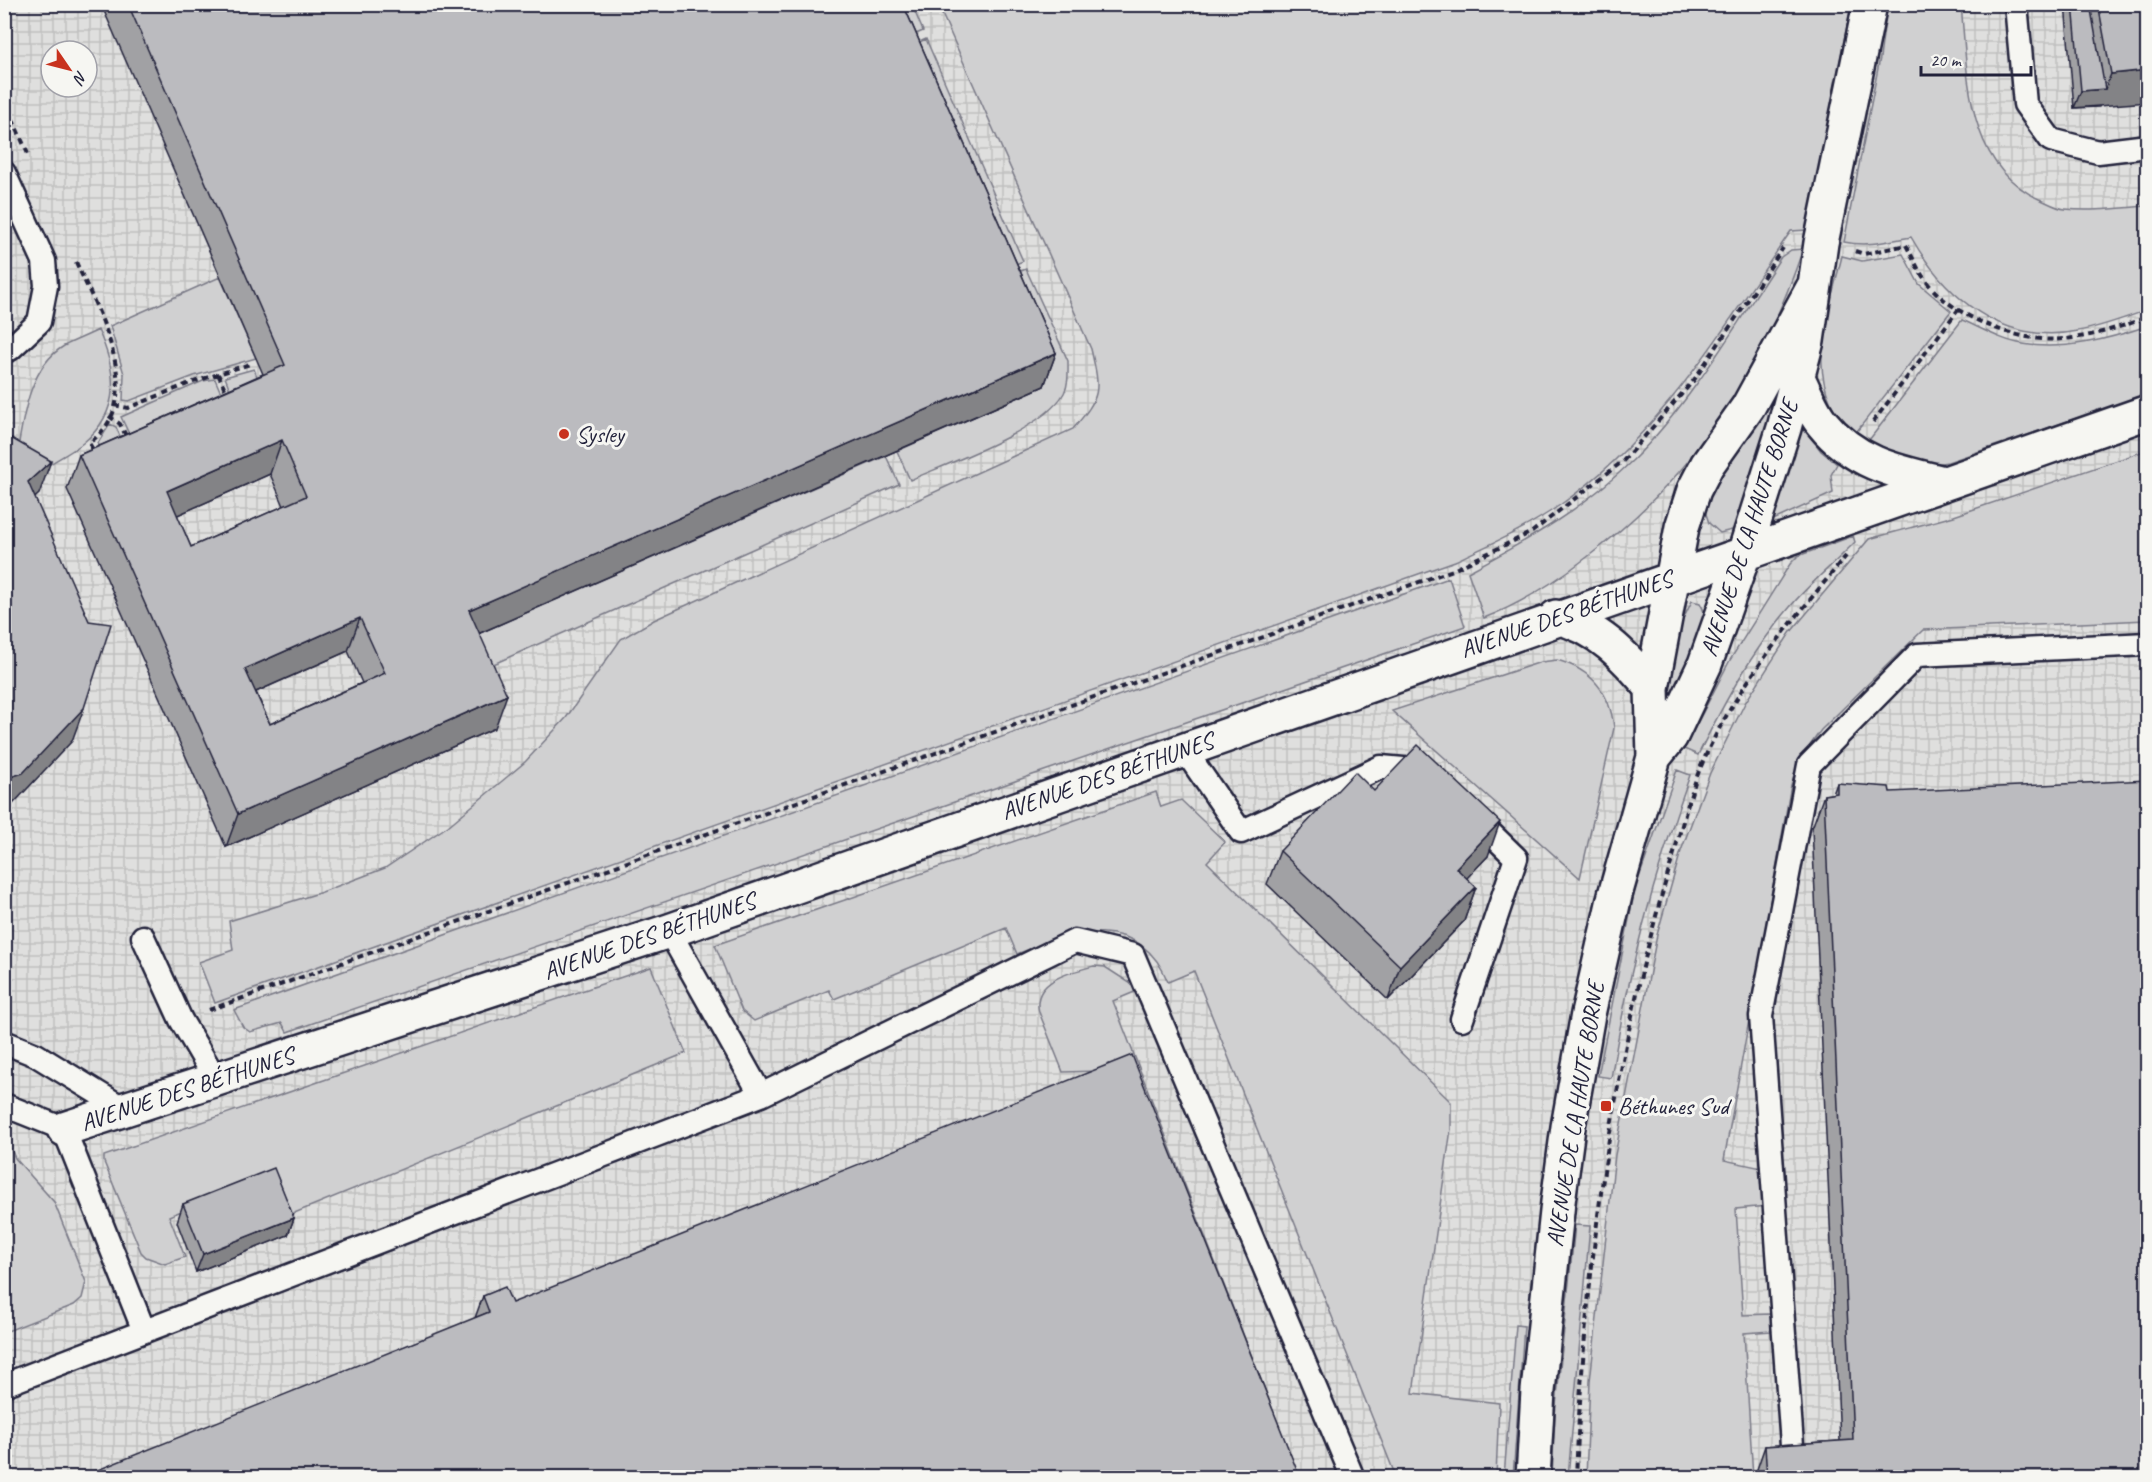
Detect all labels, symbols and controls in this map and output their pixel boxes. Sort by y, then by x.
north arrow [39,39,99,99]
scale bar [1921,39,2030,77]
text: 20 m [1930,49,1963,71]
text: N [68,67,92,89]
street label: AVENUE DE LA HAUTE BORNE [1693,393,1806,660]
place label: Sysley [576,419,626,449]
marker: Sysley [557,427,571,441]
street label: AVENUE DES BÉTHUNES [1456,562,1680,664]
street label: AVENUE DES BÉTHUNES [997,724,1221,826]
street label: AVENUE DES BÉTHUNES [539,884,763,986]
street label: AVENUE DE LA HAUTE BORNE [1539,977,1611,1249]
street label: AVENUE DES BÉTHUNES [77,1039,301,1138]
place label: Béthunes Sud [1618,1091,1732,1121]
marker: Béthunes Sud [1599,1099,1613,1113]

